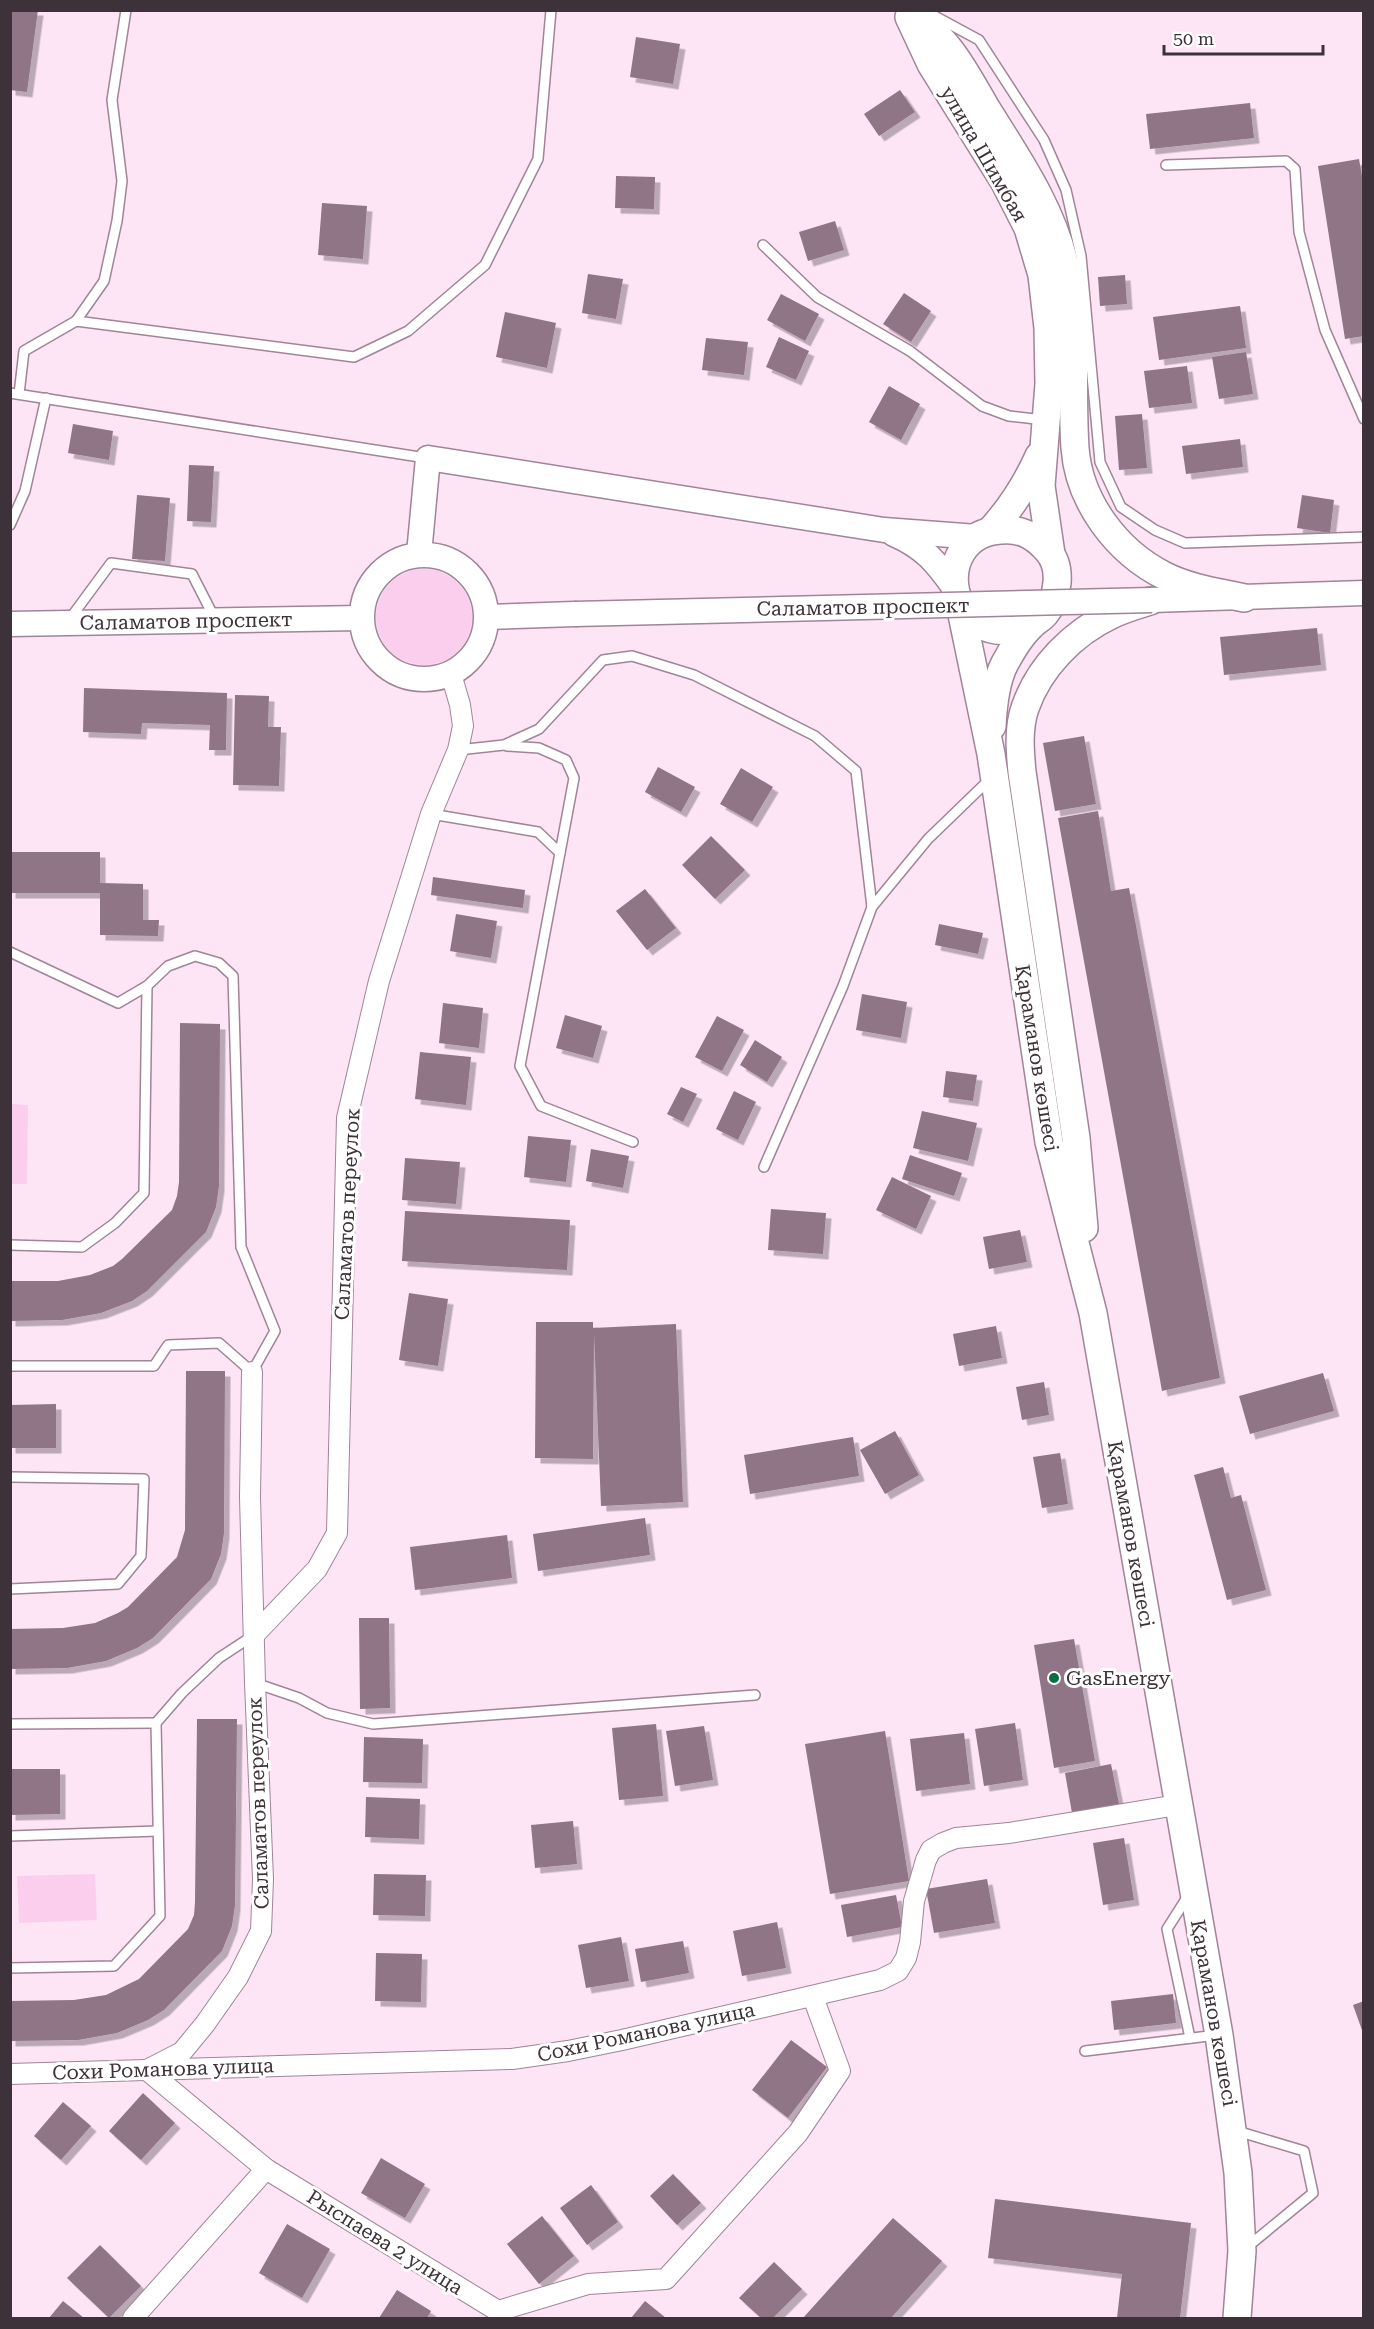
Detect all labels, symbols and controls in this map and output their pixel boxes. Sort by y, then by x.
scale bar [1164,18,1323,56]
text: 50 m [1173,28,1214,49]
street label: улица Шимбая [935,82,1033,226]
street label: Саламатов проспект [756,593,970,621]
street label: Саламатов проспект [79,607,293,635]
street label: Қараманов көшесі [1010,963,1064,1153]
street label: Саламатов переулок [329,1107,365,1321]
street label: Қараманов көшесі [1103,1439,1159,1629]
place label: GasEnergy [1066,1666,1170,1690]
marker: GasEnergy [1047,1671,1061,1685]
street label: Саламатов переулок [242,1696,274,1910]
street label: Қараманов көшесі [1186,1918,1242,2108]
street label: Сохи Романова улица [535,1997,757,2067]
street label: Сохи Романова улица [52,2053,274,2085]
street label: Рыспаева 2 улица [303,2184,468,2300]

